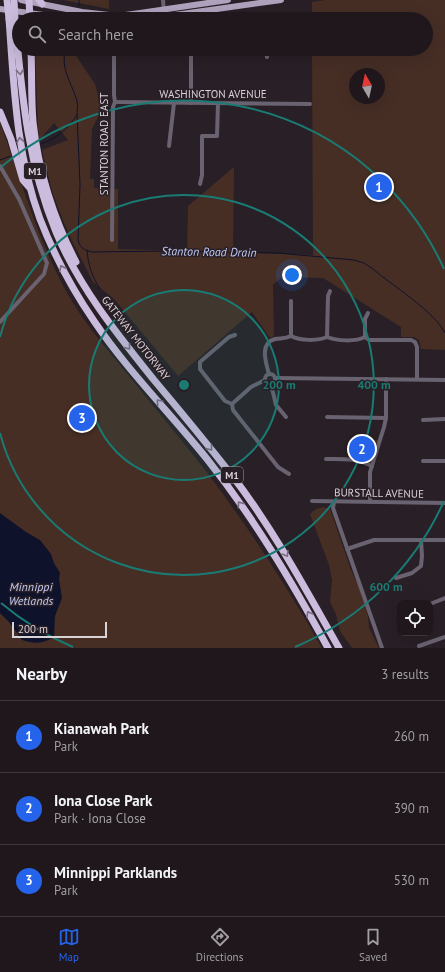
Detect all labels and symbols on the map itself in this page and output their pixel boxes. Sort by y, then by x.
north arrow [349,68,385,104]
one-way arrow [15,69,24,75]
street label: WASHINGTON AVENUE [159,87,267,101]
street label: STANTON ROAD EAST [97,93,111,195]
one-way arrow [16,137,24,144]
road number: M1 [24,163,46,179]
pin: 1 [366,172,392,202]
water label: Stanton Road Drain [161,243,257,260]
one-way arrow [59,265,67,273]
your location [282,265,302,285]
street label: GATEWAY MOTORWAY [99,293,174,384]
one-way arrow [124,343,131,350]
text: 200 m [262,377,296,392]
text: 400 m [357,377,391,392]
centre of rings [177,378,191,392]
one-way arrow [157,399,164,407]
pin: 3 [69,403,95,433]
pin: 2 [349,434,375,464]
one-way arrow [206,443,213,450]
road number: M1 [221,467,243,483]
street label: BURSTALL AVENUE [334,485,424,501]
one-way arrow [238,501,245,508]
one-way arrow [281,550,288,557]
water label: Minnippi Wetlands [9,579,54,608]
text: 600 m [369,579,403,594]
one-way arrow [307,610,314,618]
scale bar [12,620,107,639]

